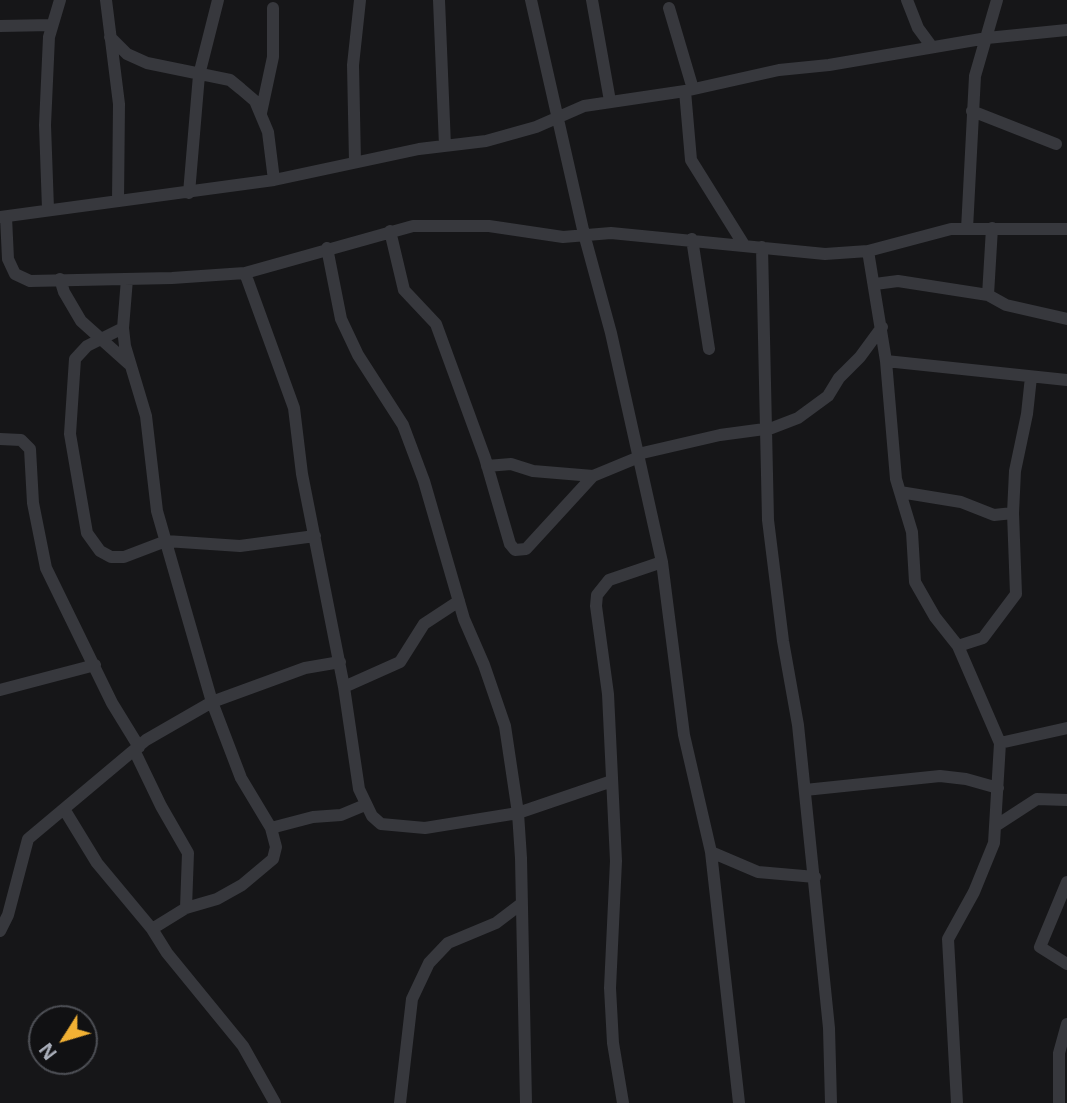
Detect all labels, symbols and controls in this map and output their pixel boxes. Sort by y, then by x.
north arrow [28,1005,98,1075]
text: N [33,1037,63,1065]

